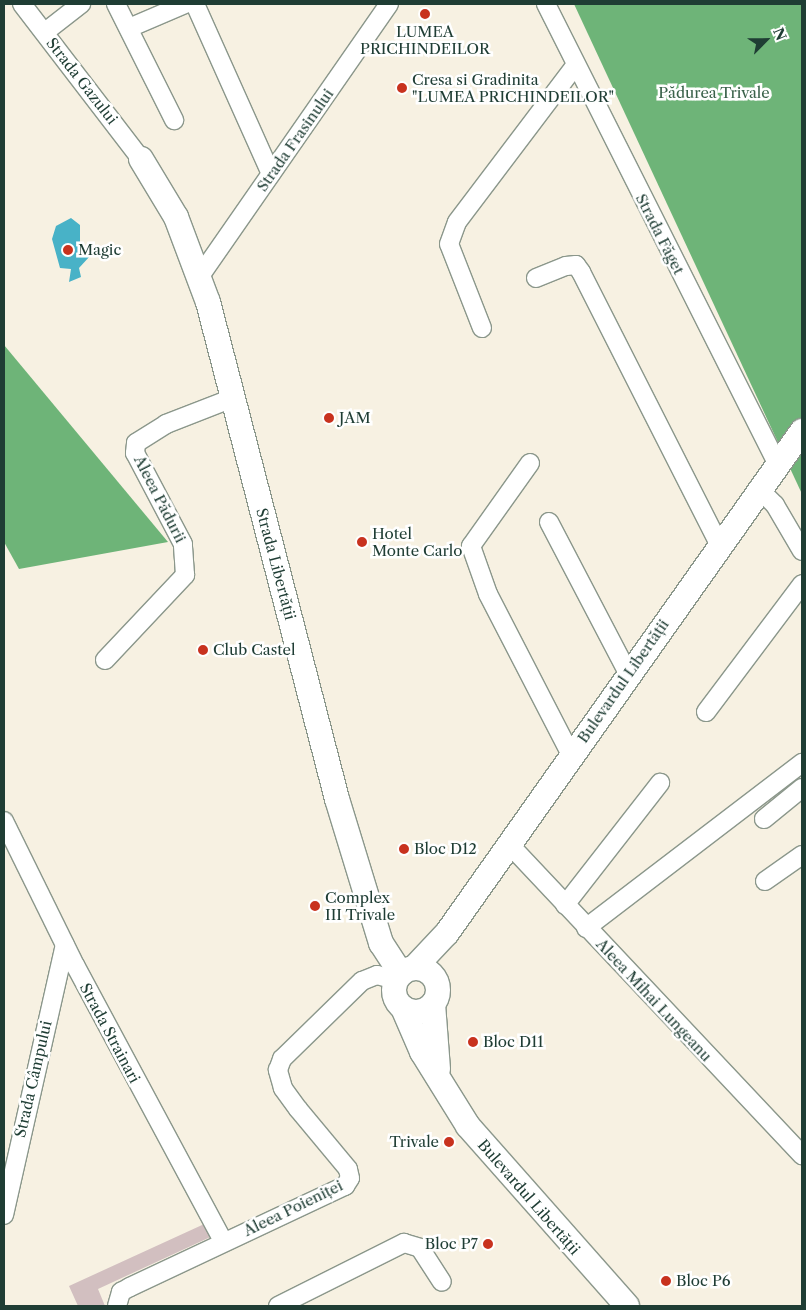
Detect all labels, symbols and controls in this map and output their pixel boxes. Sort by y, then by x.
marker: LUMEA PRICHINDEILOR [419,8,431,20]
north arrow [741,15,791,65]
place label: LUMEA PRICHINDEILOR [360,22,490,57]
text: N [769,25,790,43]
street label: Strada Gazului [43,34,121,128]
place label: Cresa si Gradinita "LUMEA PRICHINDEILOR" [412,70,615,105]
marker: Cresa si Gradinita "LUMEA PRICHINDEILOR" [396,82,408,94]
park label: Pădurea Trivale [658,84,770,102]
street label: Strada Frasinului [253,85,337,195]
street label: Strada Făget [632,191,688,277]
place label: Magic [78,241,121,259]
marker: Magic [62,244,74,256]
place label: JAM [339,409,371,427]
marker: JAM [323,412,335,424]
street label: Aleea Pădurii [130,452,190,546]
street label: Strada Libertății [252,506,300,622]
place label: Hotel Monte Carlo [372,524,463,559]
marker: Hotel Monte Carlo [356,536,368,548]
street label: Bulevardul Libertății [574,616,672,746]
place label: Club Castel [213,641,295,659]
marker: Club Castel [197,644,209,656]
place label: Bloc D12 [414,840,477,858]
marker: Bloc D12 [398,843,410,855]
place label: Complex III Trivale [325,888,395,923]
marker: Complex III Trivale [309,900,321,912]
street label: Aleea Mihai Lungeanu [592,935,716,1065]
street label: Strada Strainari [76,980,144,1086]
street label: Strada Câmpului [11,1019,55,1139]
place label: Bloc D11 [483,1033,544,1051]
marker: Bloc D11 [467,1036,479,1048]
place label: Trivale [390,1133,439,1151]
marker: Trivale [443,1136,455,1148]
street label: Bulevardul Libertății [474,1136,584,1258]
street label: Aleea Poieniței [240,1176,346,1240]
place label: Bloc P7 [425,1235,478,1253]
marker: Bloc P7 [482,1238,494,1250]
place label: Bloc P6 [676,1272,731,1290]
marker: Bloc P6 [660,1275,672,1287]

